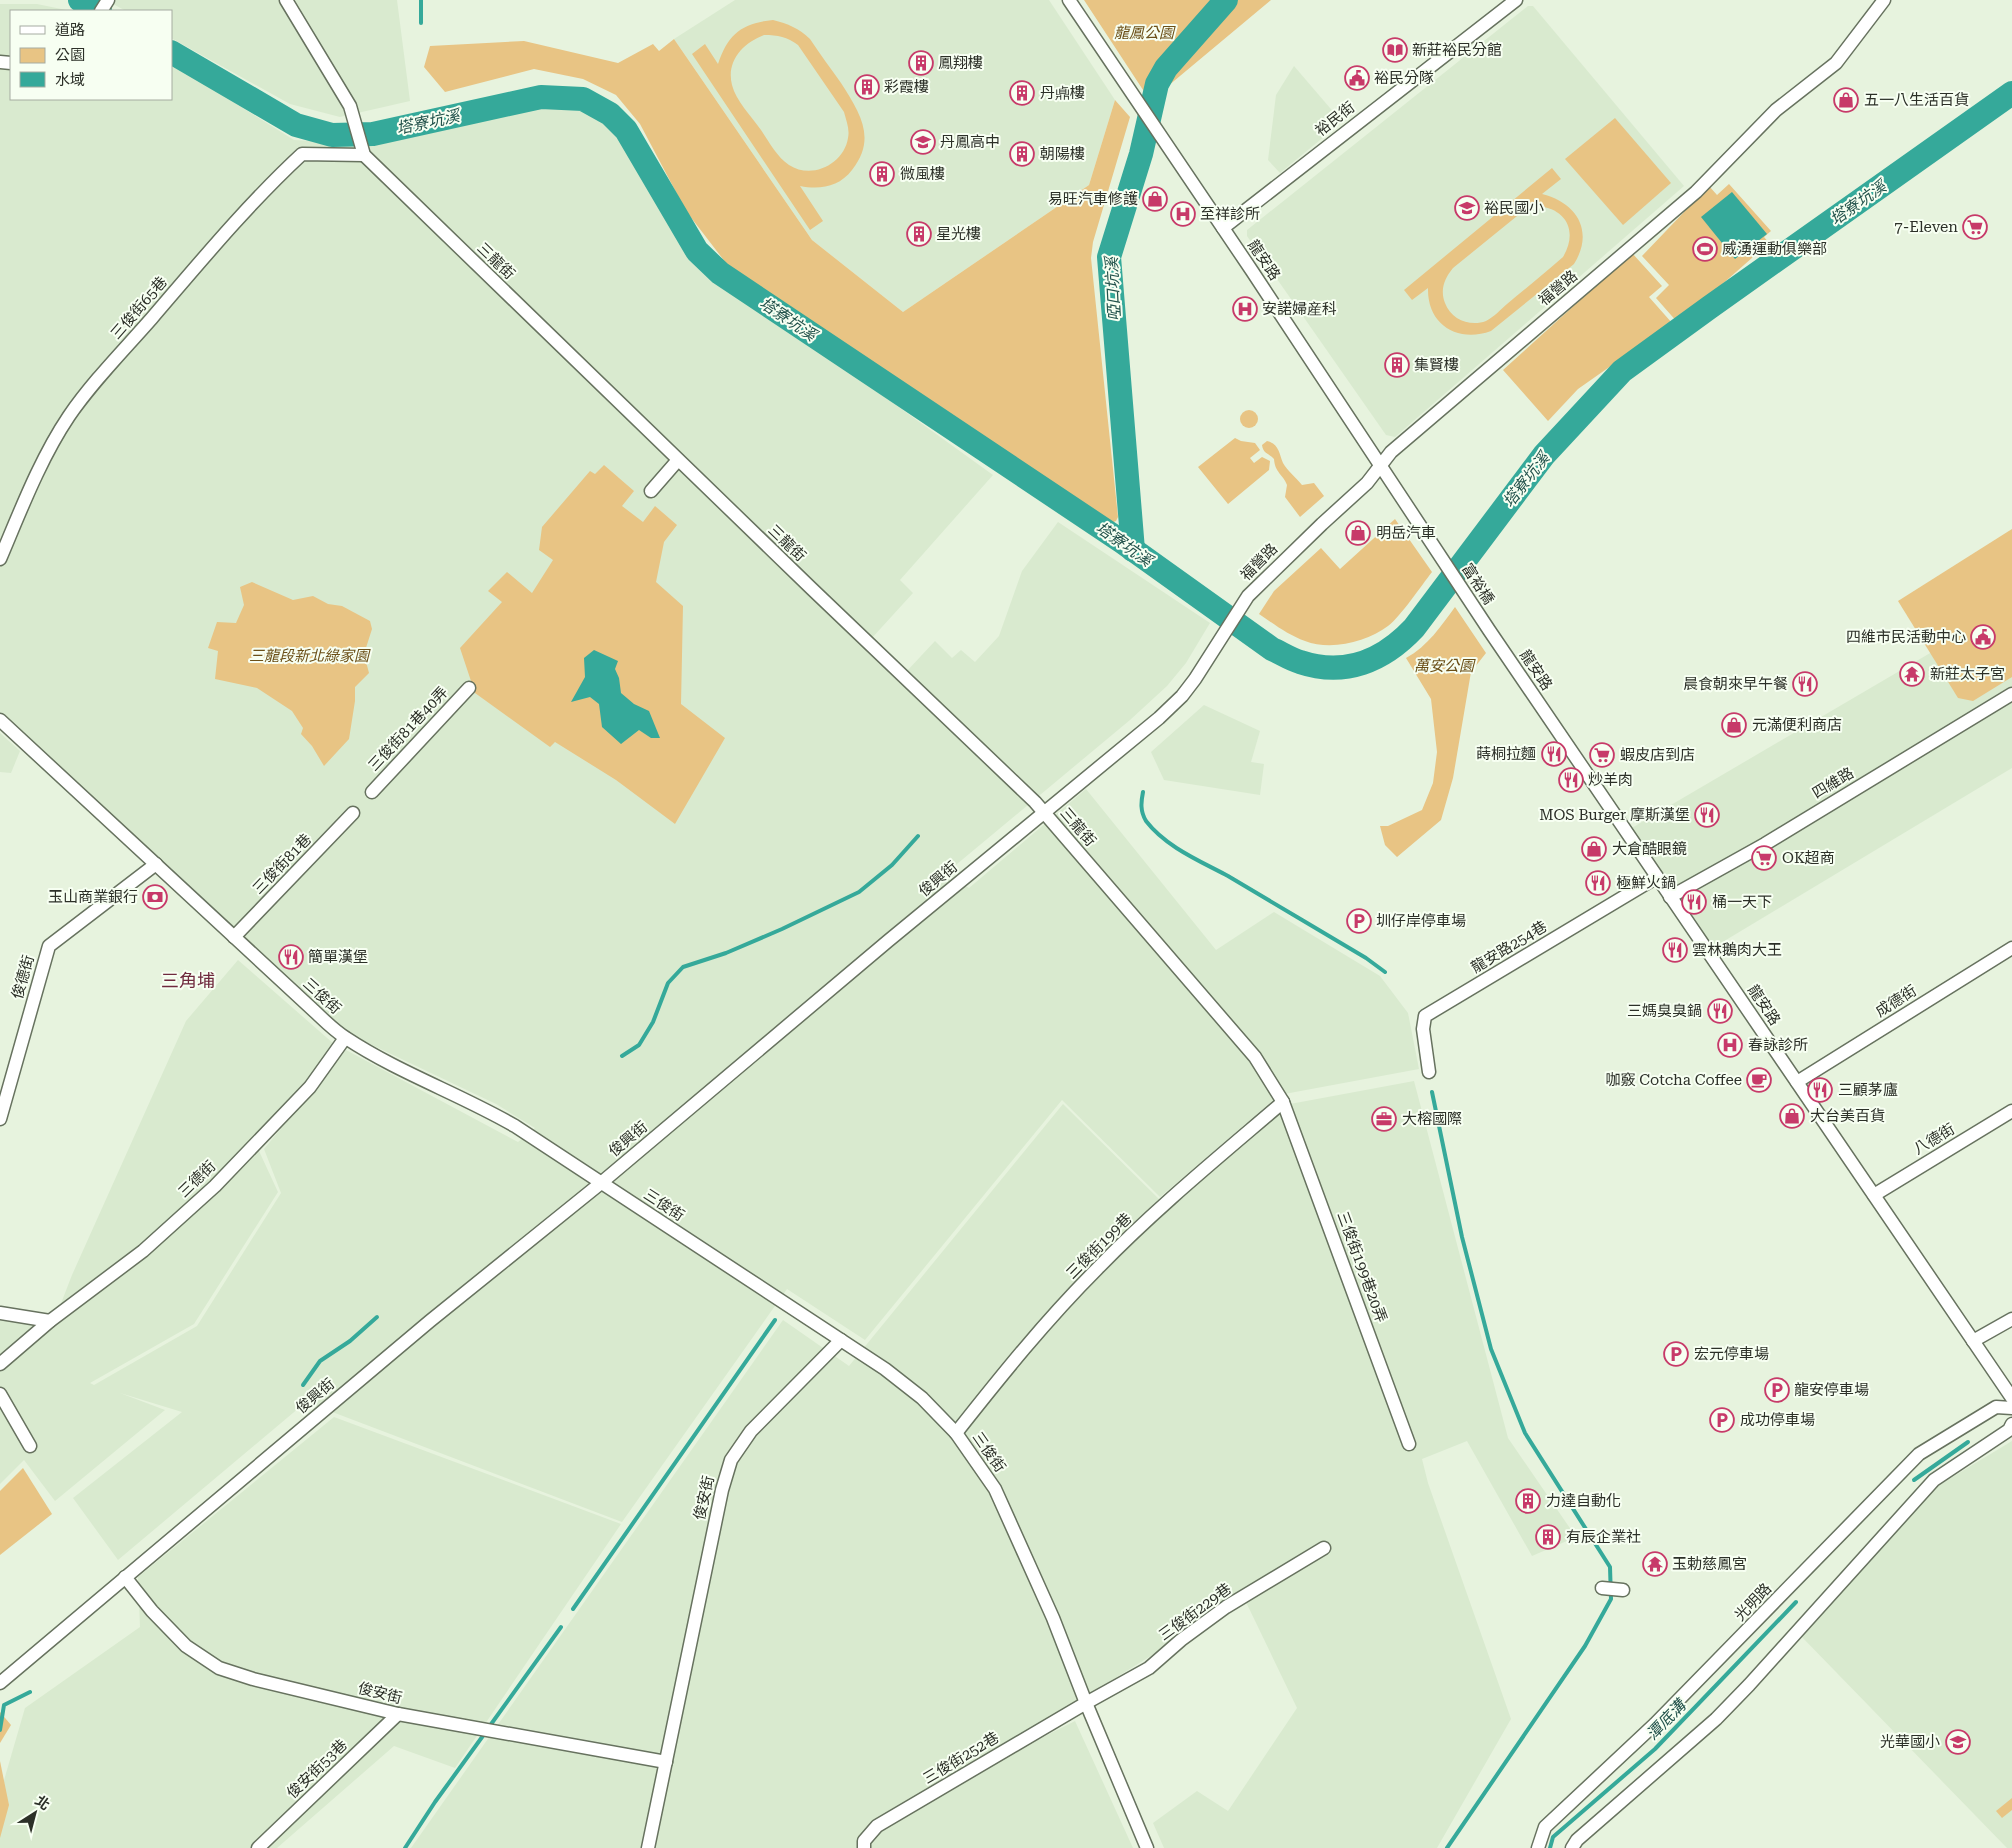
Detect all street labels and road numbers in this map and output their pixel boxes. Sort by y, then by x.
street label: 裕民街 [1312,98,1358,140]
street label: 龍安路 [1244,236,1284,284]
street label: 三龍街 [474,239,518,283]
street label: 福營路 [1535,267,1581,309]
street label: 三俊街65巷 [107,273,171,343]
street label: 三龍街 [765,521,809,565]
street label: 福營路 [1237,540,1281,584]
street label: 富裕橋 [1458,560,1498,608]
street label: 龍安路 [1516,646,1556,694]
street label: 三俊街81巷40弄 [364,683,452,775]
street label: 四維路 [1809,764,1857,802]
street label: 三龍街 [1056,804,1100,850]
street label: 三俊街81巷 [249,830,315,898]
street label: 俊興街 [915,858,961,900]
street label: 龍安路254巷 [1468,917,1550,977]
street label: 俊德街 [8,953,38,1001]
street label: 三俊街 [299,974,345,1018]
street label: 龍安路 [1744,981,1784,1029]
street label: 成德街 [1872,981,1920,1021]
street label: 俊興街 [605,1118,651,1160]
street label: 八德街 [1910,1120,1958,1158]
street label: 三德街 [175,1157,219,1201]
street label: 三俊街 [640,1185,688,1225]
street label: 三俊街199巷20弄 [1334,1209,1390,1325]
street label: 三俊街199巷 [1063,1210,1135,1282]
street label: 俊興街 [292,1375,338,1417]
street label: 三俊街 [969,1428,1009,1476]
street label: 俊安街 [690,1474,718,1522]
street label: 三俊街229巷 [1155,1580,1235,1644]
street label: 光明路 [1731,1580,1775,1624]
street label: 俊安街 [356,1679,404,1707]
street label: 三俊街252巷 [920,1728,1002,1788]
street label: 俊安街53巷 [283,1736,351,1802]

